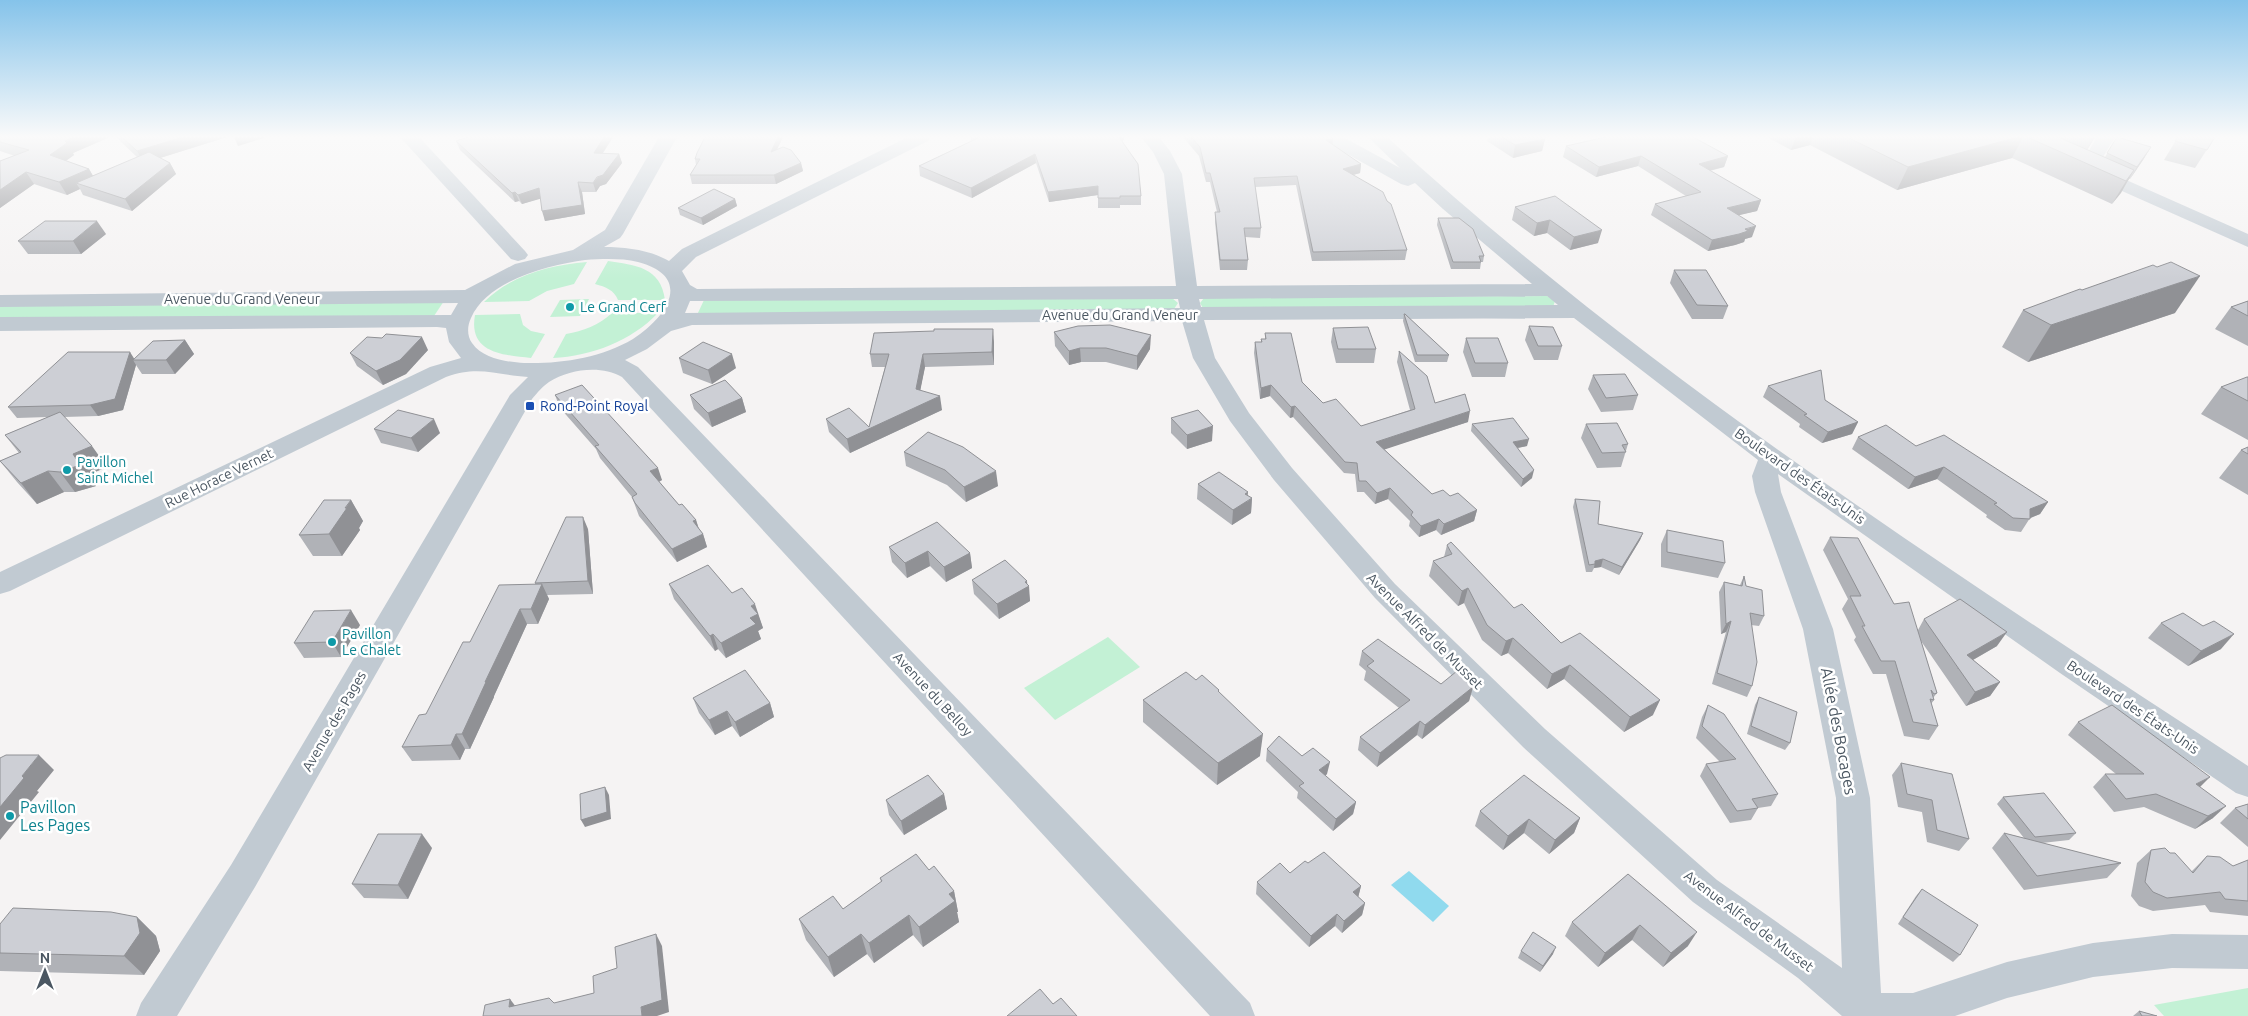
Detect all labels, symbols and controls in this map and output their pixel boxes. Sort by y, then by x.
street label: Avenue du Grand Veneur [164,291,321,307]
place label: Le Grand Cerf [580,299,667,315]
marker: Le Grand Cerf [564,301,576,313]
street label: Avenue du Grand Veneur [1042,307,1199,323]
place label: Rond-Point Royal [540,398,648,414]
marker: Rond-Point Royal [524,400,536,412]
street label: Boulevard des États-Unis [1732,424,1869,527]
street label: Rue Horace Vernet [162,445,276,511]
place label: Pavillon Saint Michel [77,454,153,486]
marker: Pavillon Saint Michel [61,464,73,476]
street label: Avenue Alfred de Musset [1364,570,1487,693]
place label: Pavillon Le Chalet [342,626,401,658]
marker: Pavillon Le Chalet [326,636,338,648]
street label: Avenue du Belloy [890,649,976,739]
street label: Boulevard des États-Unis [2064,656,2203,757]
street label: Allée des Bocages [1818,666,1860,796]
street label: Avenue des Pages [299,668,369,774]
place label: Pavillon Les Pages [20,798,90,834]
marker: Pavillon Les Pages [4,810,16,822]
street label: Avenue Alfred de Musset [1681,867,1817,975]
north arrow [20,946,70,996]
text: N [40,950,50,966]

